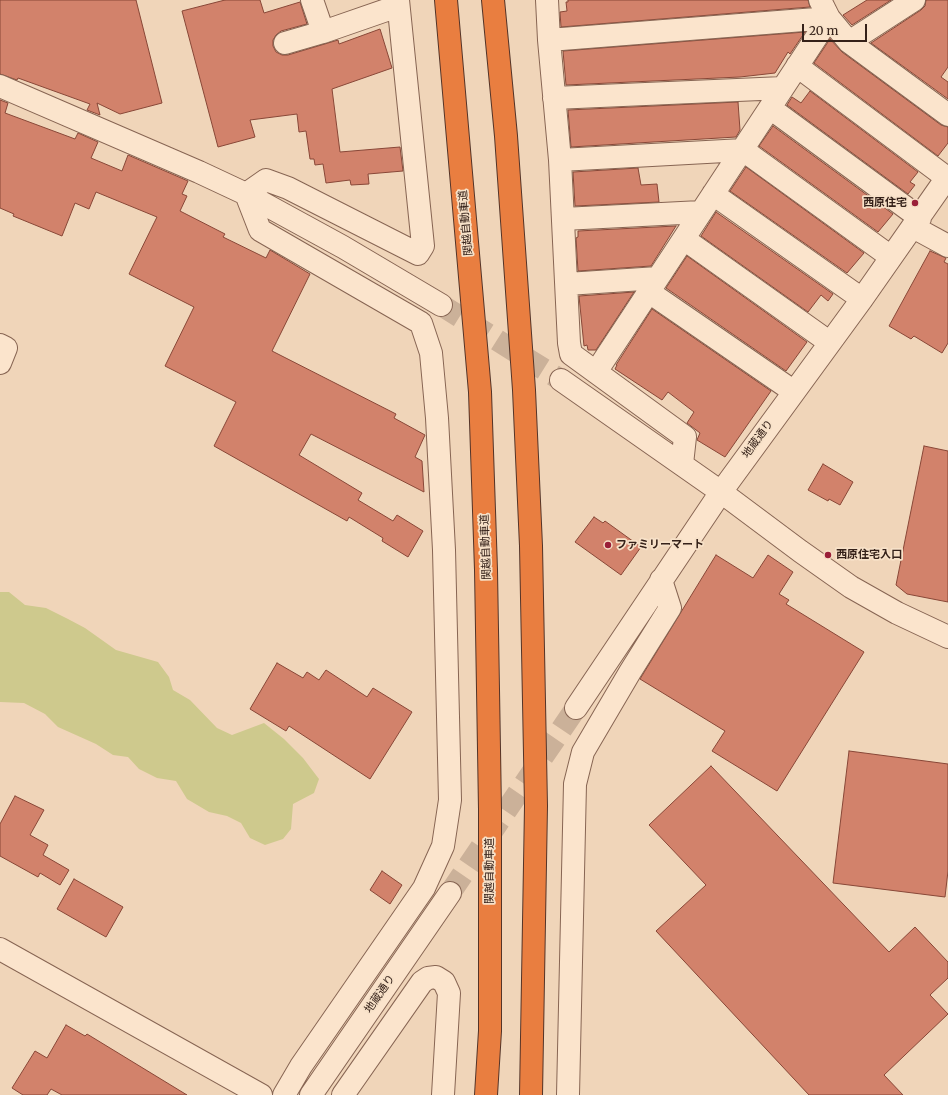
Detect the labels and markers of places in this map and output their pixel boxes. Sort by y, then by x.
place label: 西原住宅 [863,196,907,210]
marker: 西原住宅 [910,198,920,208]
place label: ファミリーマート [616,538,704,552]
marker: ファミリーマート [603,540,613,550]
place label: 西原住宅入口 [836,548,902,562]
marker: 西原住宅入口 [823,550,833,560]

